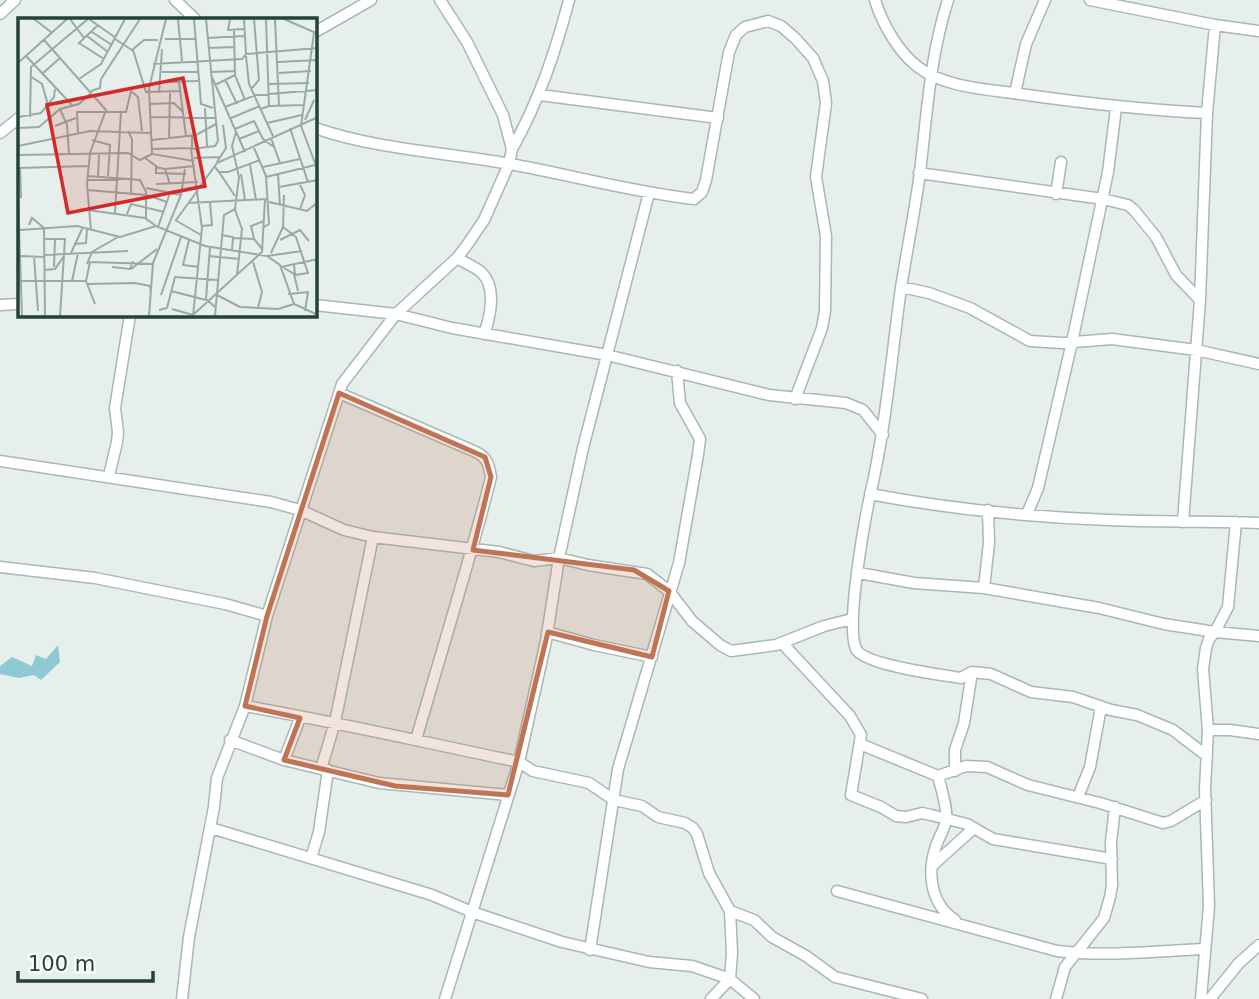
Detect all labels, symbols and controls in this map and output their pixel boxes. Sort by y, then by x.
inset map [18,18,317,317]
scale bar [18,940,152,984]
text: 100 m [28,952,95,976]

